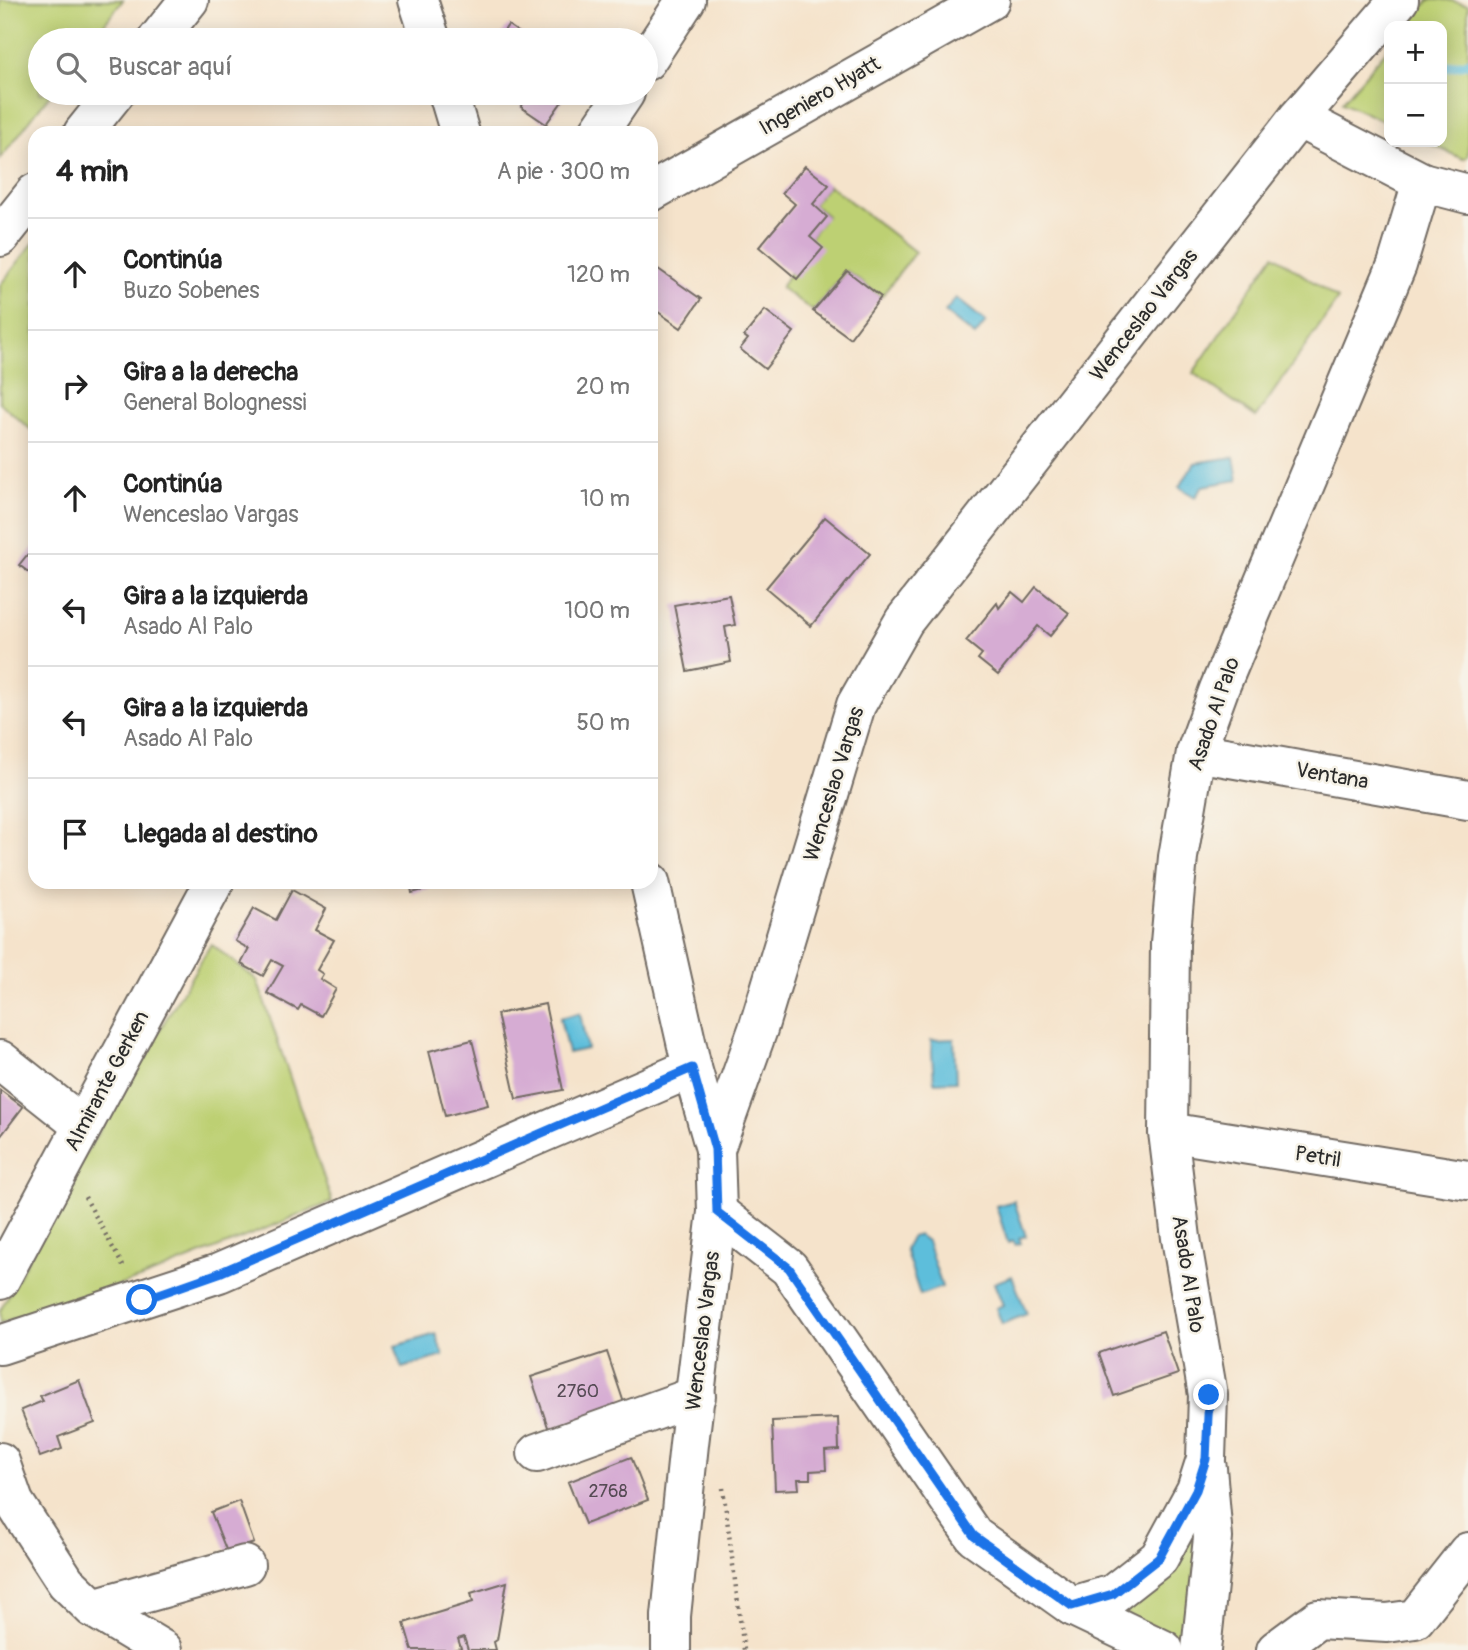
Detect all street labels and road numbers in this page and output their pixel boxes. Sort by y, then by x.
street label: Ingeniero Hyatt [755,50,886,142]
street label: Wenceslao Vargas [1084,243,1204,386]
street label: Asado Al Palo [1182,654,1246,774]
street label: Wenceslao Vargas [798,703,871,865]
street label: Ventana [1293,756,1371,796]
street label: Almirante Gerken [59,1006,155,1156]
street label: Petril [1293,1140,1343,1174]
street label: Asado Al Palo [1165,1213,1211,1335]
street label: Wenceslao Vargas [680,1249,726,1412]

